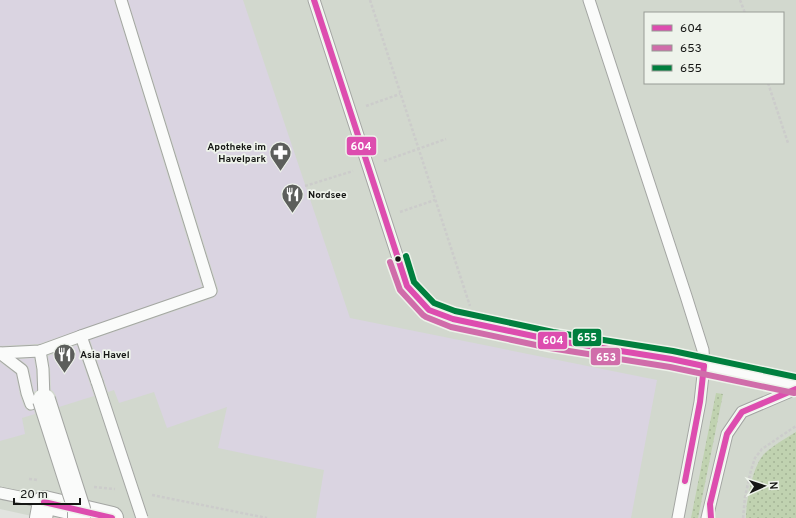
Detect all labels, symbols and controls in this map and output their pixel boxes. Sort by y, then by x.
legend [644,12,784,84]
text: 604 [680,21,702,37]
text: 653 [680,41,702,57]
text: 655 [680,61,702,77]
line badge: 604 [346,136,377,156]
pharmacy icon: Apotheke im Havelpark [268,140,294,173]
text: 604 [350,140,372,154]
place label: Apotheke im Havelpark [207,141,266,166]
restaurant icon: Nordsee [280,182,306,215]
place label: Nordsee [308,189,347,202]
unlabelled marker [393,254,403,264]
line badge: 655 [572,328,602,347]
line badge: 604 [537,331,568,350]
text: 655 [577,331,597,345]
text: 604 [542,334,564,348]
restaurant icon: Asia Havel [51,342,77,375]
line badge: 653 [590,347,621,366]
place label: Asia Havel [80,349,130,362]
text: 653 [596,351,616,365]
north arrow [744,466,784,506]
scale bar [14,480,80,506]
text: N [766,481,780,490]
text: 20 m [20,487,48,503]

